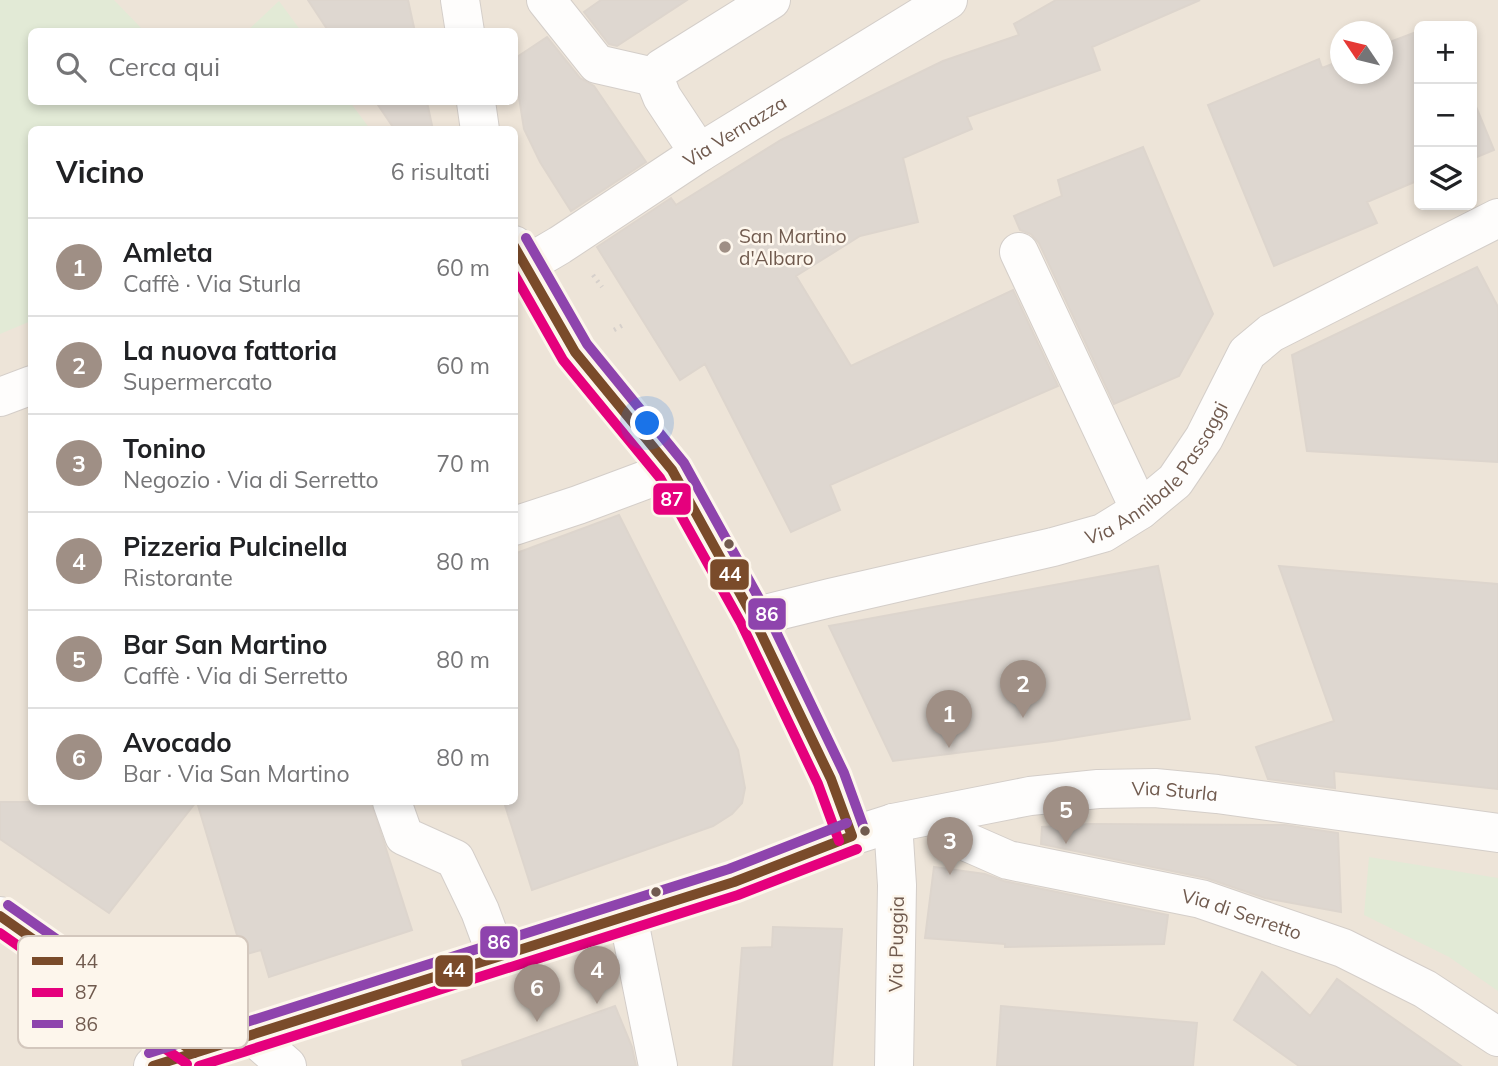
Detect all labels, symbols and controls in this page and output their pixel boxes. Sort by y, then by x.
north arrow [1330,21,1393,84]
map controls [1414,21,1477,210]
button: + [1414,21,1477,84]
search box [28,28,518,105]
icon: search [52,48,90,86]
text: Cerca qui [108,50,220,83]
button: − [1414,84,1477,147]
street label: Via Vernazza [678,90,791,172]
button: layers [1414,147,1477,210]
text: Vicino [56,153,144,191]
text: 6 risultati [391,157,490,186]
place label: San Martino d'Albaro [739,224,847,270]
text: Amleta [123,236,213,269]
marker: San Martino d'Albaro [717,239,733,255]
text: 1 [72,253,86,282]
text: 60 m [436,253,490,282]
text: Caffè · Via Sturla [123,269,301,298]
text: La nuova fattoria [123,334,337,367]
text: 2 [72,351,86,380]
text: 60 m [436,351,490,380]
text: Supermercato [123,367,272,396]
street label: Via Annibale Passaggi [1082,397,1233,549]
your location [630,406,664,440]
text: Tonino [123,432,206,465]
text: 3 [72,449,86,478]
text: 70 m [436,449,490,478]
text: Negozio · Via di Serretto [123,465,379,494]
line badge: 87 [652,482,692,516]
text: 87 [661,487,683,511]
text: Pizzeria Pulcinella [123,530,348,563]
unlabelled marker [722,537,736,551]
text: 4 [72,547,86,576]
text: 80 m [436,547,490,576]
line badge: 44 [709,558,750,591]
text: 44 [719,562,742,586]
text: Ristorante [123,563,233,592]
line badge: 86 [747,597,787,631]
text: 86 [756,602,778,626]
text: Bar San Martino [123,628,328,661]
text: 5 [72,645,86,674]
text: 80 m [436,645,490,674]
pin: 2 [1000,660,1046,718]
text: Caffè · Via di Serretto [123,661,348,690]
pin: 1 [926,690,972,748]
text: Avocado [123,726,232,759]
text: 6 [72,743,86,772]
text: 80 m [436,743,490,772]
text: Bar · Via San Martino [123,759,350,788]
street label: Via Sturla [1131,776,1219,806]
pin: 5 [1043,786,1089,844]
pin: 3 [927,817,973,875]
unlabelled marker [858,824,872,838]
street label: Via di Serretto [1180,883,1305,945]
unlabelled marker [649,885,663,899]
street label: Via Puggia [883,896,909,992]
line badge: 86 [479,925,519,959]
text: 86 [488,930,510,954]
legend [18,936,248,1048]
pin: 4 [574,946,620,1004]
text: 44 [75,949,98,973]
line badge: 44 [434,954,474,988]
text: 44 [443,958,466,982]
pin: 6 [514,964,560,1022]
text: 87 [75,980,98,1004]
text: 86 [75,1012,98,1036]

